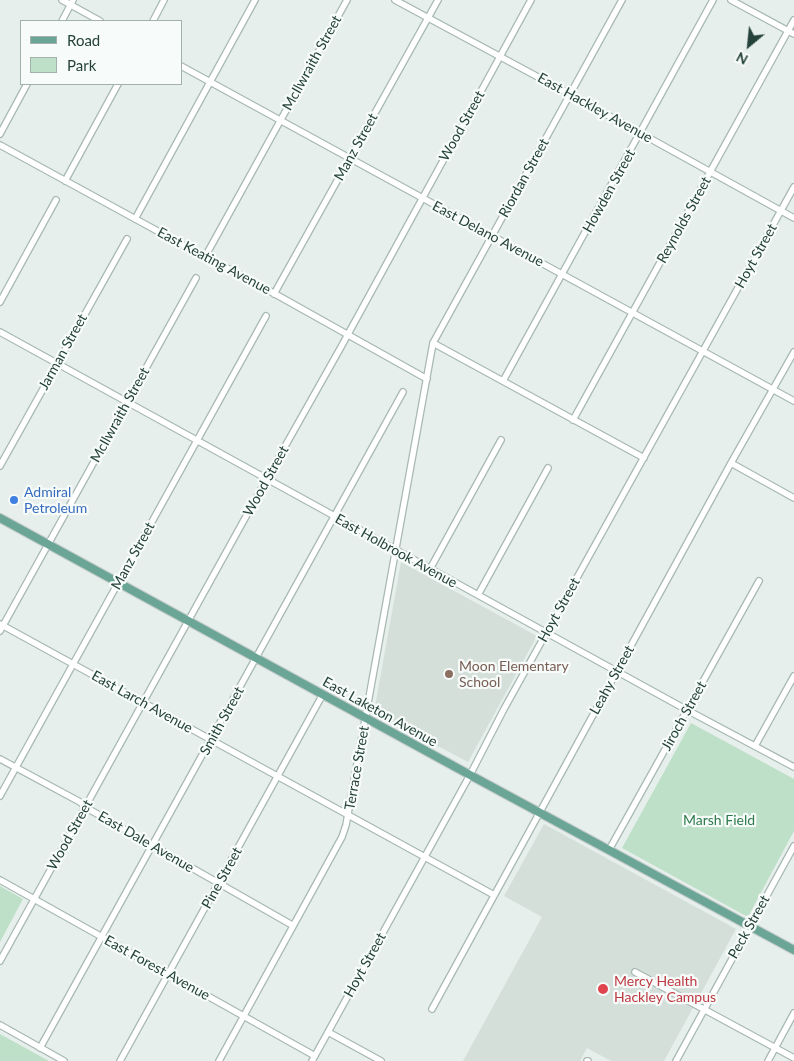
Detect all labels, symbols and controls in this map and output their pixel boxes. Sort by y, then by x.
street label: McIlwraith Street [279,13,345,113]
legend [20,20,182,85]
north arrow [724,20,774,70]
text: Road [67,31,100,49]
text: N [733,49,750,69]
text: Park [67,56,96,74]
street label: East Hackley Avenue [535,69,655,147]
street label: Wood Street [436,88,488,164]
street label: Manz Street [331,110,381,184]
street label: Riordan Street [495,136,553,220]
street label: Howden Street [579,146,639,236]
street label: Reynolds Street [653,174,715,266]
street label: East Delano Avenue [430,198,546,270]
street label: Hoyt Street [731,221,781,291]
street label: East Keating Avenue [154,224,274,298]
street label: Jarman Street [35,311,91,393]
street label: McIlwraith Street [87,365,153,465]
street label: Wood Street [240,443,292,519]
place label: Admiral Petroleum [24,484,87,516]
marker: Admiral Petroleum [8,494,20,506]
street label: East Holbrook Avenue [332,510,460,592]
street label: Manz Street [108,519,158,593]
street label: Hoyt Street [534,575,584,645]
street label: Leahy Street [586,643,638,717]
place label: Moon Elementary School [459,658,569,690]
street label: East Larch Avenue [89,667,195,737]
marker: Moon Elementary School [443,668,455,680]
street label: East Laketon Avenue [320,674,440,750]
street label: Jiroch Street [658,678,710,754]
street label: Smith Street [196,684,248,758]
street label: Terrace Street [341,724,373,812]
street label: Wood Street [44,797,96,873]
street label: East Dale Avenue [95,808,197,876]
park label: Marsh Field [683,812,755,828]
street label: Pine Street [198,844,246,912]
street label: Peck Street [725,892,773,962]
street label: Hoyt Street [340,930,390,1000]
street label: East Forest Avenue [101,932,213,1004]
place label: Mercy Health Hackley Campus [614,973,716,1006]
marker: Mercy Health Hackley Campus [596,982,610,996]

